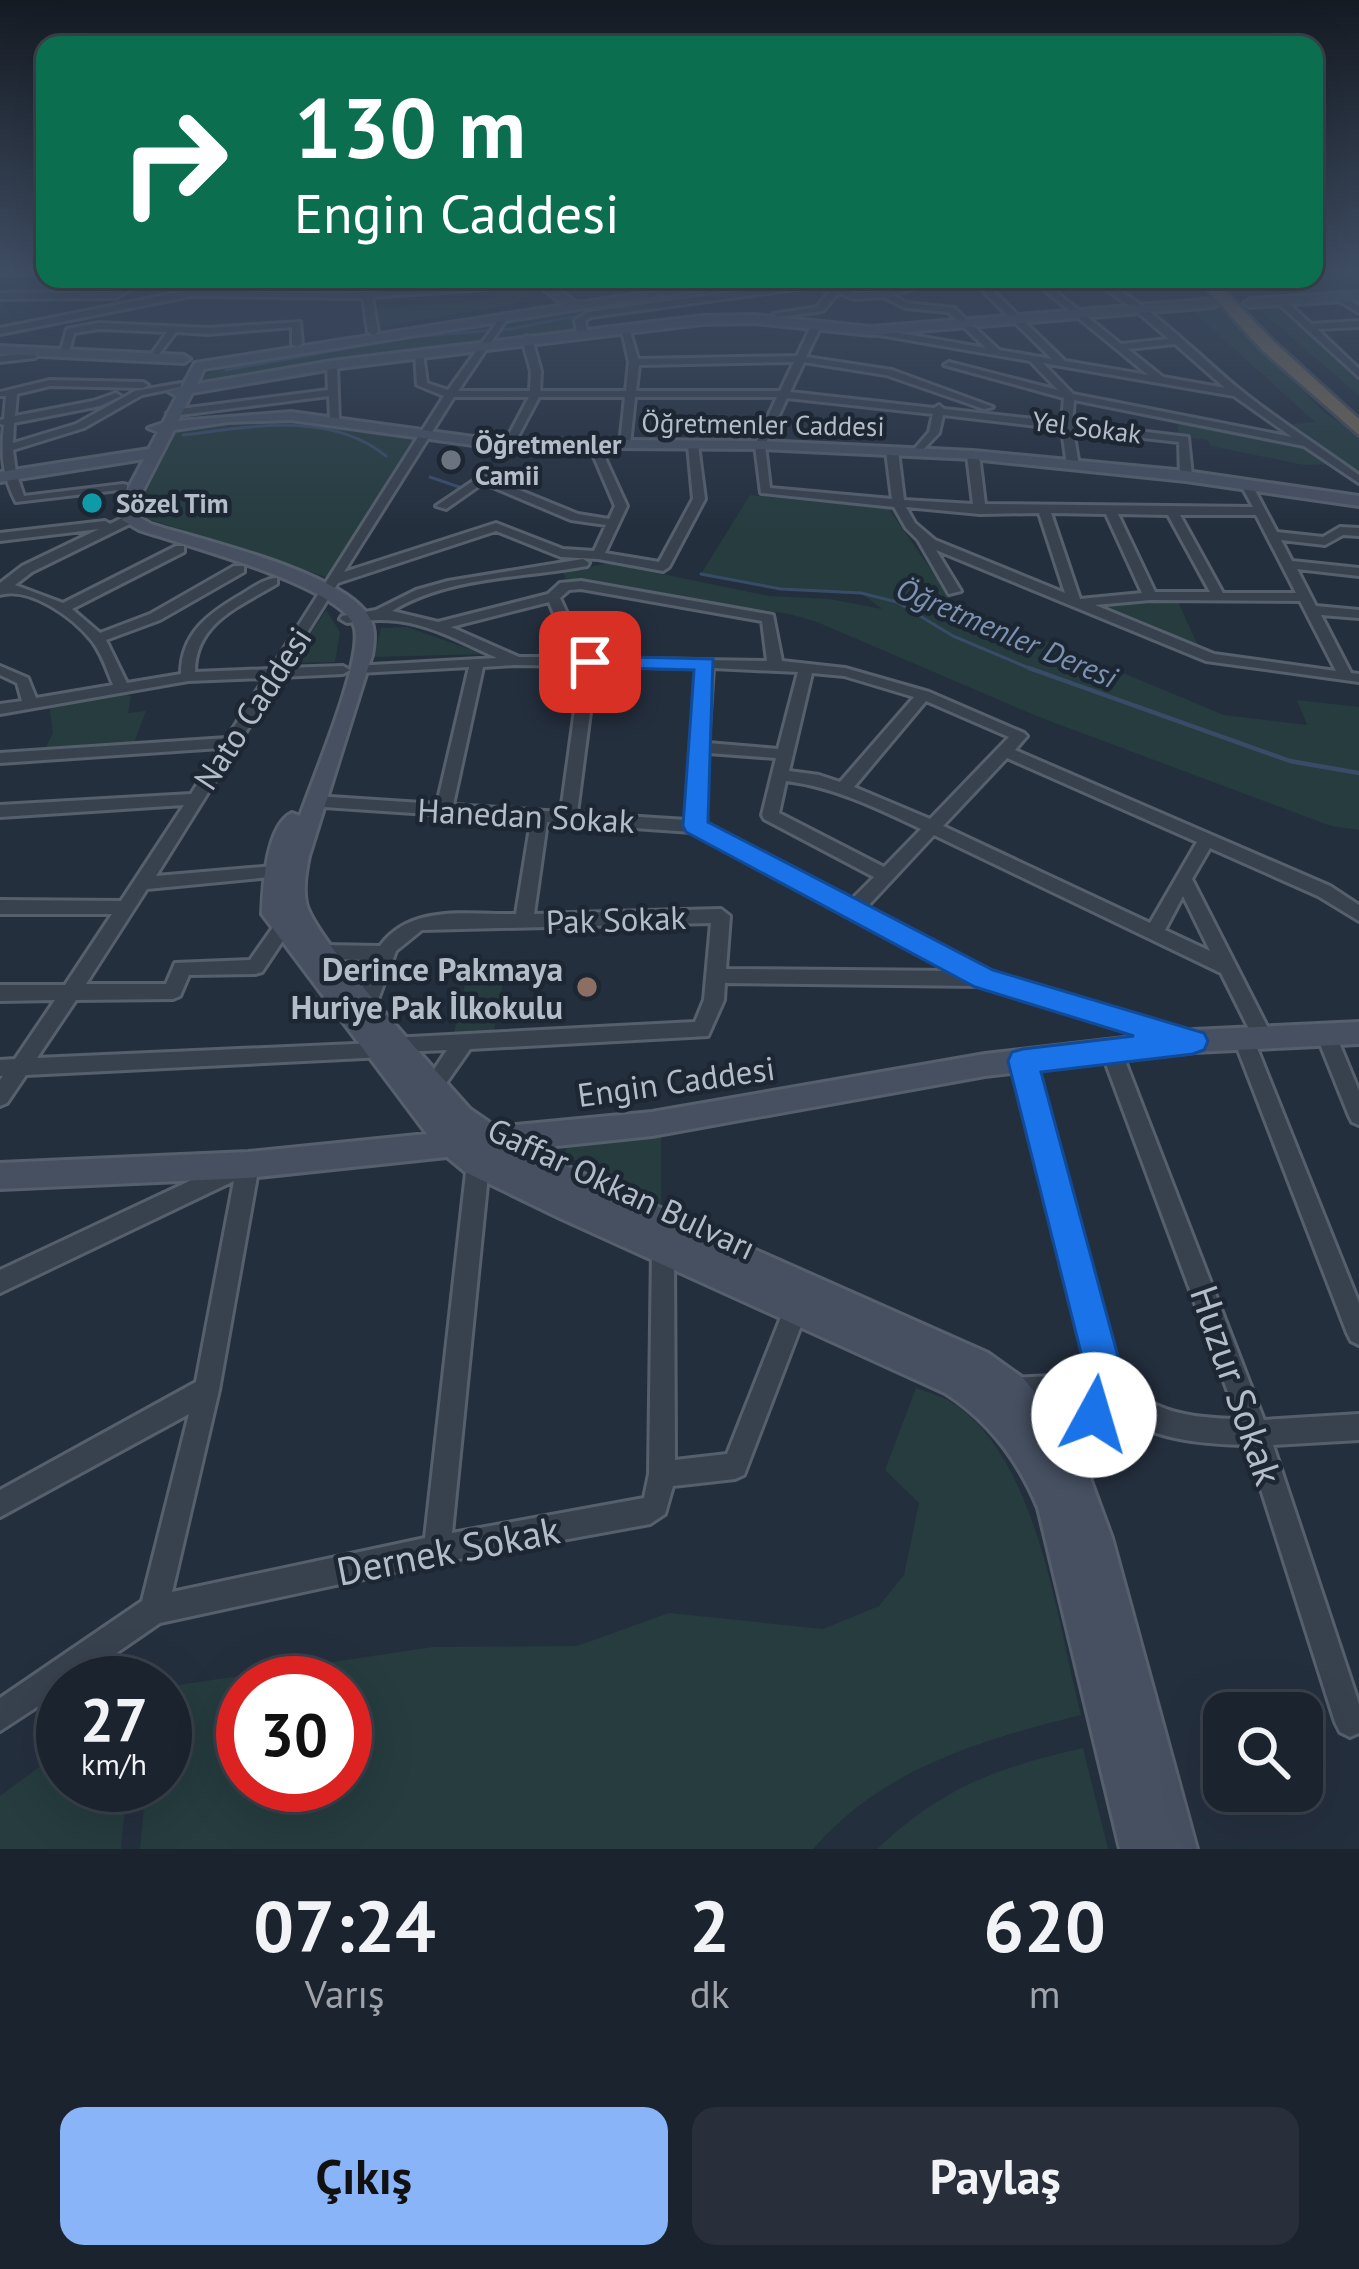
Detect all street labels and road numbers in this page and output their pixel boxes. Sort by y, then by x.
street label: Yel Sokak [1031,403,1144,451]
street label: Öğretmenler Caddesi [641,405,885,443]
street label: Nato Caddesi [183,618,321,798]
street label: Hanedan Sokak [416,788,636,842]
street label: Pak Sokak [545,895,687,943]
street label: Engin Caddesi [575,1046,777,1116]
street label: Gaffar Okkan Bulvarı [481,1107,763,1269]
street label: Huzur Sokak [1179,1279,1295,1492]
street label: Dernek Sokak [332,1503,564,1597]

